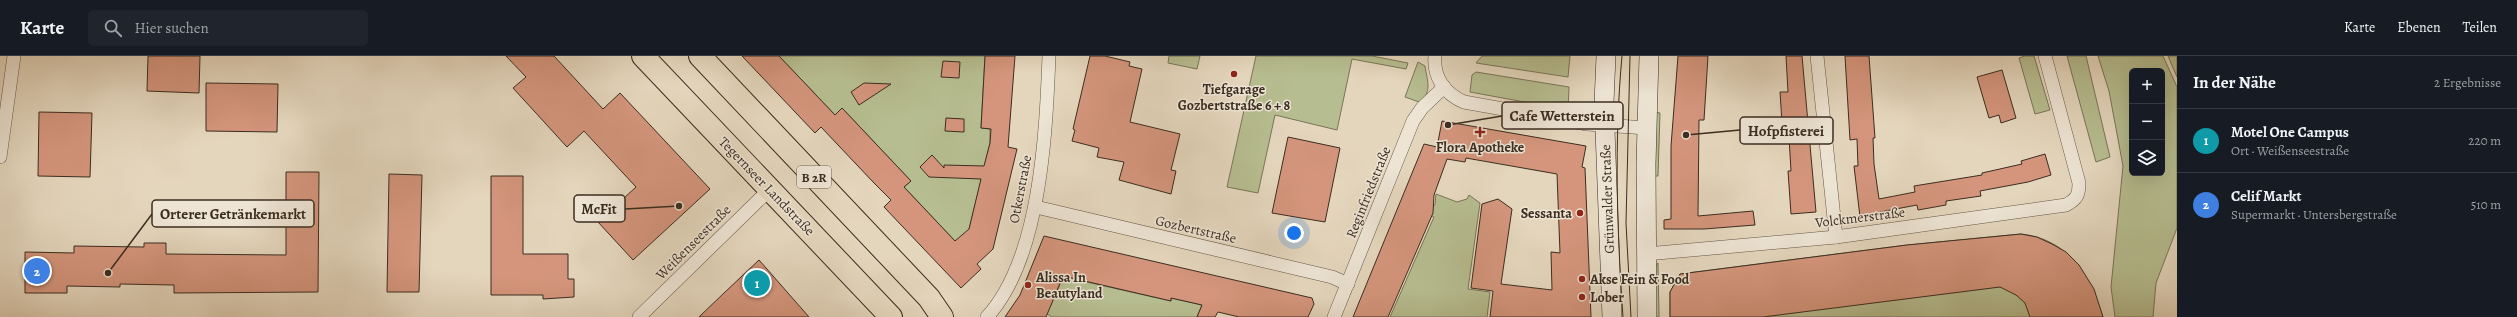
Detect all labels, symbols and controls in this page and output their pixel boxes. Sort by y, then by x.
search box [88,10,368,46]
text: Karte [20,15,64,41]
icon: search [102,17,124,39]
text: Hier suchen [134,18,209,38]
text: Karte [2344,18,2375,37]
text: Ebenen [2397,18,2441,37]
text: Teilen [2463,18,2497,37]
map controls [2129,68,2165,176]
button: + [2129,68,2165,104]
marker: Tiefgarage Gozbertstraße 6 + 8 [1229,69,1239,79]
text: In der Nähe [2193,71,2276,94]
text: 2 Ergebnisse [2434,74,2501,91]
place label: Tiefgarage Gozbertstraße 6 + 8 [1178,80,1290,115]
callout: Cafe Wetterstein [1502,102,1623,129]
button: − [2129,104,2165,140]
text: Cafe Wetterstein [1509,106,1615,126]
callout: Hofpfisterei [1740,117,1833,144]
text: Hofpfisterei [1748,121,1825,141]
text: Motel One Campus [2231,122,2349,142]
marker: Flora Apotheke [1475,127,1485,137]
text: 1 [2204,132,2208,149]
text: 220 m [2468,132,2501,149]
street label: Tegernseer Landstraße [714,133,819,240]
place label: Flora Apotheke [1436,138,1525,157]
button: layers [2129,140,2165,176]
text: Ort · Weißenseestraße [2231,142,2349,159]
street label: Reginfriedstraße [1341,144,1395,241]
street label: Grünwalder Straße [1596,144,1619,254]
street label: Otkerstraße [1005,153,1036,225]
road number: B 2R [797,166,831,188]
text: Celif Markt [2231,186,2301,206]
callout: McFit [574,195,625,222]
text: 2 [2203,196,2209,213]
text: 510 m [2471,196,2501,213]
text: McFit [581,199,617,219]
callout: Orterer Getränkemarkt [152,200,314,227]
street label: Weißenseestraße [651,201,735,285]
street label: Volckmerstraße [1813,203,1906,233]
text: Orterer Getränkemarkt [160,204,306,224]
place label: Sessanta [1521,204,1572,223]
text: Supermarkt · Untersbergstraße [2231,206,2397,223]
marker: Sessanta [1575,208,1585,218]
street label: Gozbertstraße [1154,211,1238,248]
your location [1284,223,1304,243]
pin: 2 [24,256,50,286]
pin: 1 [744,268,770,298]
place label: Alissa In Beautyland [1035,268,1103,303]
place label: Akse Fein & Food [1589,270,1690,289]
marker: Akse Fein & Food [1577,274,1587,284]
marker: Alissa In Beautyland [1023,280,1033,290]
place label: Lober [1590,288,1624,307]
marker: Lober [1577,292,1587,302]

